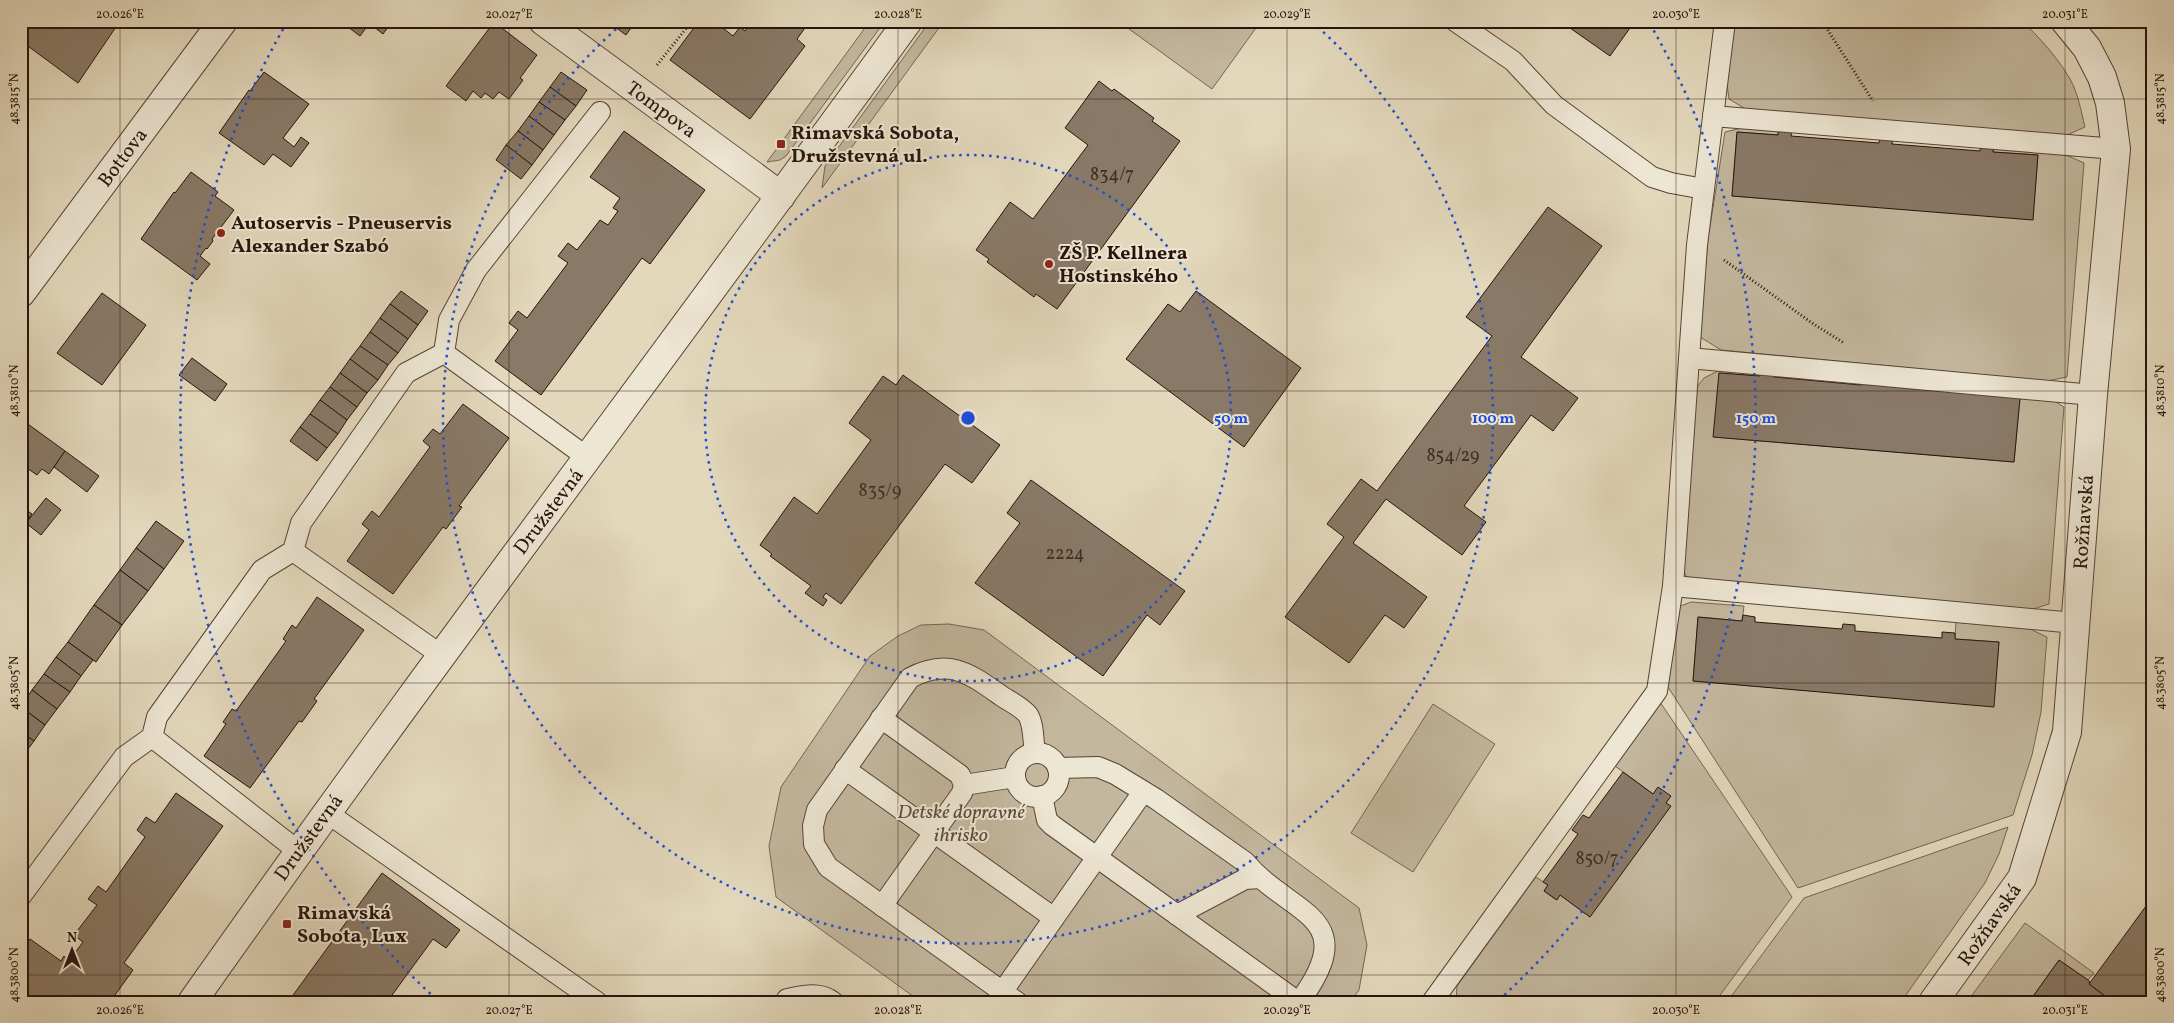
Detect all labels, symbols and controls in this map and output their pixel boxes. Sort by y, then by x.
text: 20.026°E [96,7,144,23]
text: 20.027°E [485,7,533,23]
text: 20.028°E [874,7,922,23]
text: 20.029°E [1263,7,1311,23]
text: 20.030°E [1652,7,1700,23]
text: 20.031°E [2042,7,2088,23]
text: 48.3815°N [7,73,23,125]
text: 48.3815°N [2153,73,2169,125]
street label: Tompova [620,75,702,146]
place label: Rimavská Sobota, Družstevná ul. [791,120,959,171]
street label: Bottova [92,123,155,194]
marker: Rimavská Sobota, Družstevná ul. [775,138,787,150]
house number: 834/7 [1090,163,1134,188]
place label: Autoservis - Pneuservis Alexander Szabó [231,210,452,261]
marker: Autoservis - Pneuservis Alexander Szabó [215,227,227,239]
place label: ZŠ P. Kellnera Hostinského [1059,240,1188,291]
marker: ZŠ P. Kellnera Hostinského [1043,258,1055,270]
text: 48.3810°N [7,365,23,417]
text: 48.3810°N [2153,365,2169,417]
centre of rings [959,409,977,427]
text: 50 m [1214,409,1248,430]
text: 100 m [1472,409,1515,430]
text: 150 m [1736,409,1776,430]
house number: 854/29 [1427,444,1479,469]
street label: Družstevná [508,463,591,561]
street label: Rožňavská [2068,474,2102,571]
house number: 835/9 [859,479,901,504]
house number: 2224 [1045,542,1085,567]
text: 48.3805°N [7,656,23,710]
text: 48.3805°N [2153,656,2169,710]
street label: Družstevná [268,789,351,887]
park label: Detské dopravné ihrisko [897,799,1026,850]
house number: 850/7 [1576,847,1618,872]
street label: Rožňavská [1952,878,2029,972]
place label: Rimavská Sobota, Lux [297,900,407,951]
marker: Rimavská Sobota, Lux [281,918,293,930]
north arrow [48,926,98,976]
text: N [67,929,77,948]
text: 48.3800°N [7,947,23,1003]
text: 48.3800°N [2153,947,2169,1003]
text: 20.026°E [96,1003,144,1019]
text: 20.027°E [485,1003,533,1019]
text: 20.028°E [874,1003,922,1019]
text: 20.029°E [1263,1003,1311,1019]
text: 20.030°E [1652,1003,1700,1019]
text: 20.031°E [2042,1003,2088,1019]

